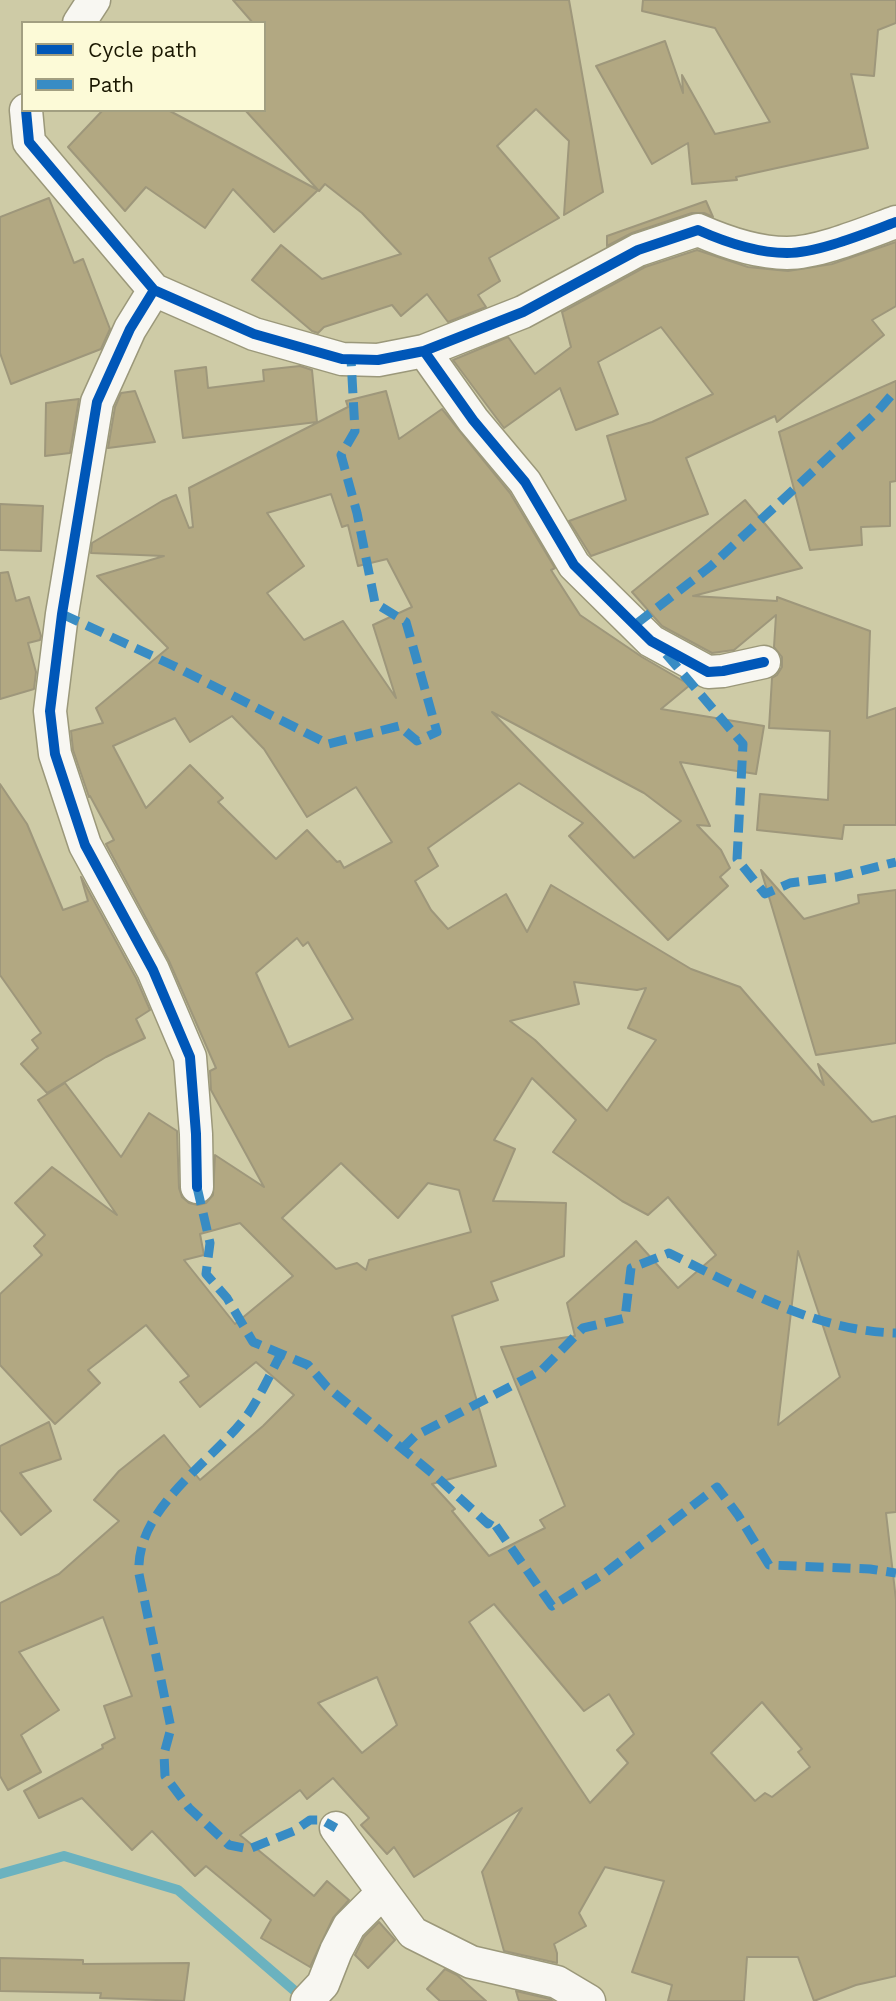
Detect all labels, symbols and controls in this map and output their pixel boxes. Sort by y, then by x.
legend [21,21,266,112]
text: Cycle path [88,37,197,62]
text: Path [88,72,134,97]

